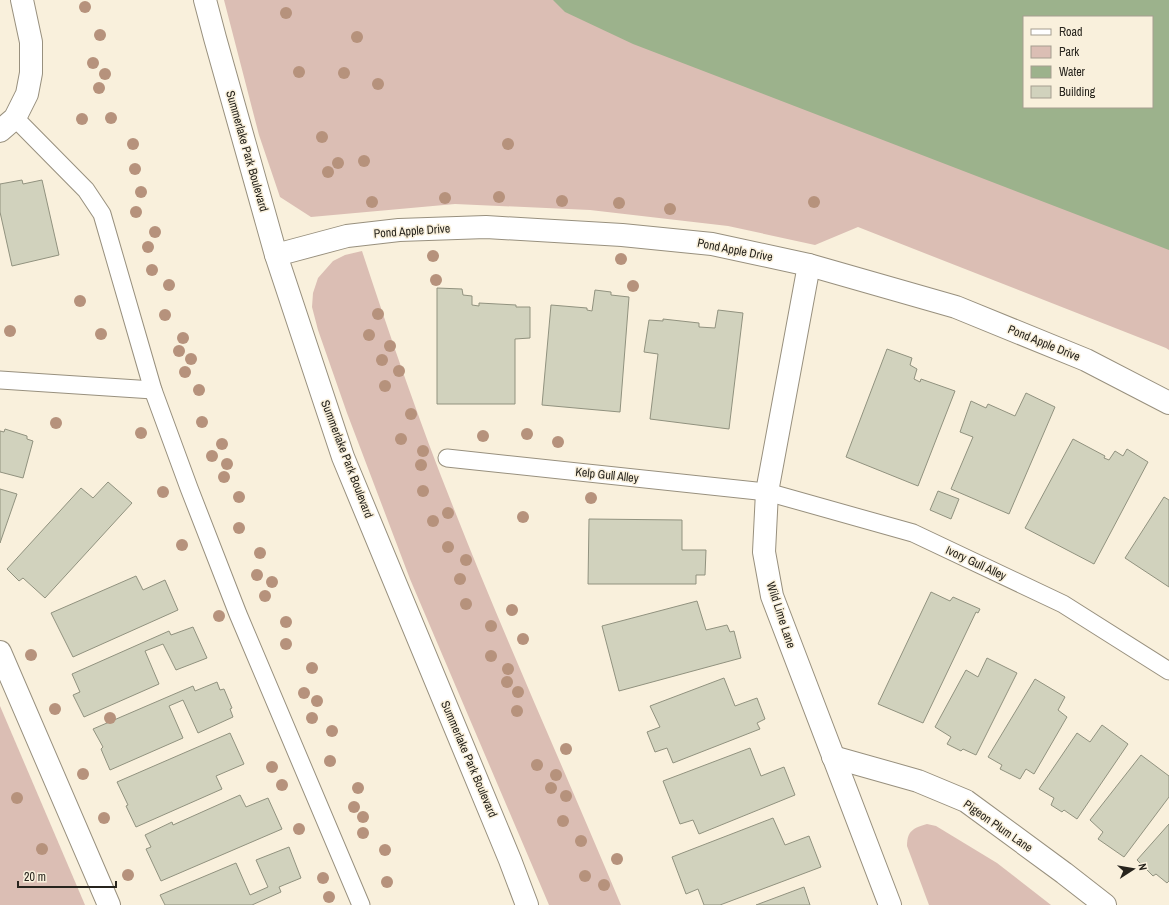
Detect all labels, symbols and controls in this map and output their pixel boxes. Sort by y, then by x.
legend [1023,16,1153,108]
text: Road [1059,24,1083,40]
text: Park [1059,44,1079,60]
text: Water [1059,64,1086,80]
text: Building [1059,84,1096,100]
street label: Summerlake Park Boulevard [222,89,272,213]
street label: Pond Apple Drive [373,220,451,242]
street label: Pond Apple Drive [696,235,774,265]
street label: Pond Apple Drive [1005,321,1083,365]
street label: Summerlake Park Boulevard [317,398,377,520]
street label: Kelp Gull Alley [575,464,639,486]
street label: Ivory Gull Alley [943,542,1009,584]
street label: Wild Lime Lane [763,580,799,650]
street label: Summerlake Park Boulevard [437,698,501,820]
street label: Pigeon Plum Lane [960,796,1036,856]
north arrow [1113,849,1153,889]
text: N [1135,862,1150,872]
scale bar [18,863,116,889]
text: 20 m [24,869,46,885]

